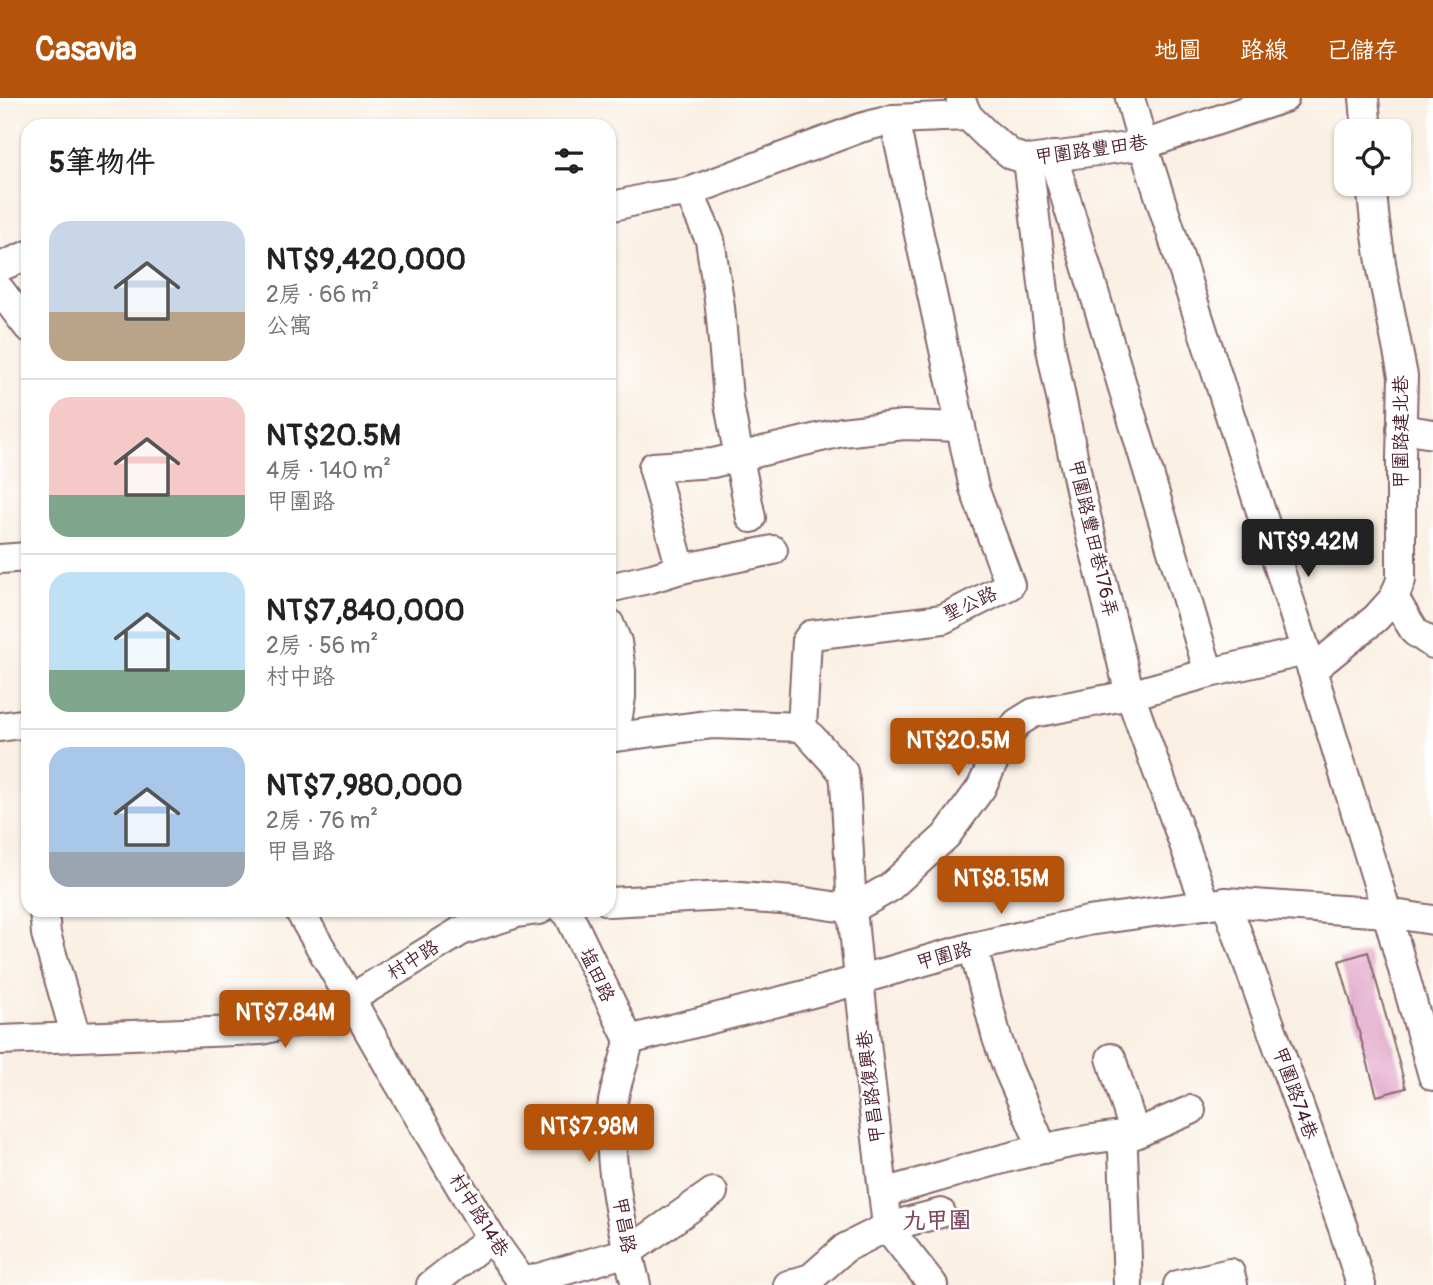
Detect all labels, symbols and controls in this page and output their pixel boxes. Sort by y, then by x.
text: Casavia [35,29,137,70]
text: 地圖 [1154,36,1202,65]
text: 路線 [1240,36,1288,65]
text: 已儲存 [1326,36,1398,65]
map controls [1334,119,1411,196]
button: locate [1334,119,1411,196]
street label: 甲圍路豐田巷 [1033,130,1149,170]
icon: filters [550,142,588,180]
text: 5筆物件 [49,144,155,181]
text: NT$9,420,000 [266,241,466,278]
icon: home [105,249,189,333]
text: 2房 · 66 m² [266,280,379,309]
text: 公寓 [266,311,312,340]
street label: 甲圍路建北巷 [1389,375,1413,489]
text: NT$20.5M [266,417,401,454]
icon: home [105,425,189,509]
text: 4房 · 140 m² [266,456,391,485]
street label: 甲圍路豐田巷176弄 [1063,457,1123,619]
text: 甲圍路 [266,487,335,516]
pin: NT$9.42M [1236,519,1380,579]
text: NT$9.42M [1258,527,1358,556]
street label: 聖公路 [939,581,1001,627]
text: NT$7,840,000 [266,592,465,629]
icon: home [105,600,189,684]
text: 2房 · 56 m² [266,631,378,660]
text: 村中路 [266,662,335,691]
pin: NT$20.5M [886,718,1030,778]
text: NT$20.5M [906,726,1010,755]
text: NT$7,980,000 [266,767,463,804]
icon: home [105,775,189,859]
text: 2房 · 76 m² [266,806,378,835]
text: 甲昌路 [266,837,335,866]
pin: NT$8.15M [929,856,1073,916]
text: NT$8.15M [953,864,1049,893]
street label: 村中路 [382,935,444,985]
street label: 甲圍路 [913,937,975,975]
street label: 塩田路 [574,944,620,1006]
pin: NT$7.84M [213,990,357,1050]
text: NT$7.84M [235,998,335,1027]
street label: 甲昌路復興巷 [852,1029,890,1145]
street label: 甲圍路74巷 [1267,1043,1323,1143]
pin: NT$7.98M [517,1104,661,1164]
text: NT$7.98M [540,1112,638,1141]
street label: 村中路14巷 [444,1169,514,1261]
street label: 甲昌路 [607,1195,641,1255]
district label: 九甲圍 [903,1206,972,1235]

